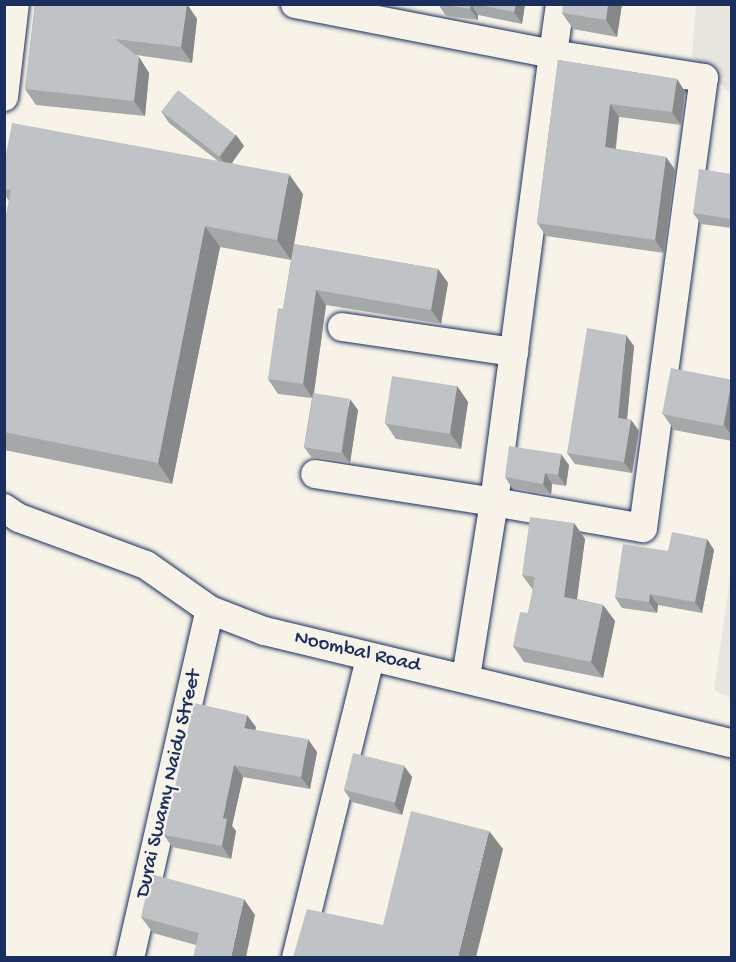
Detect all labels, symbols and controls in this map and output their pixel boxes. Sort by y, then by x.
street label: Noombal Road [292,626,422,680]
street label: Durai Swamy Naidu Street [132,668,208,900]

